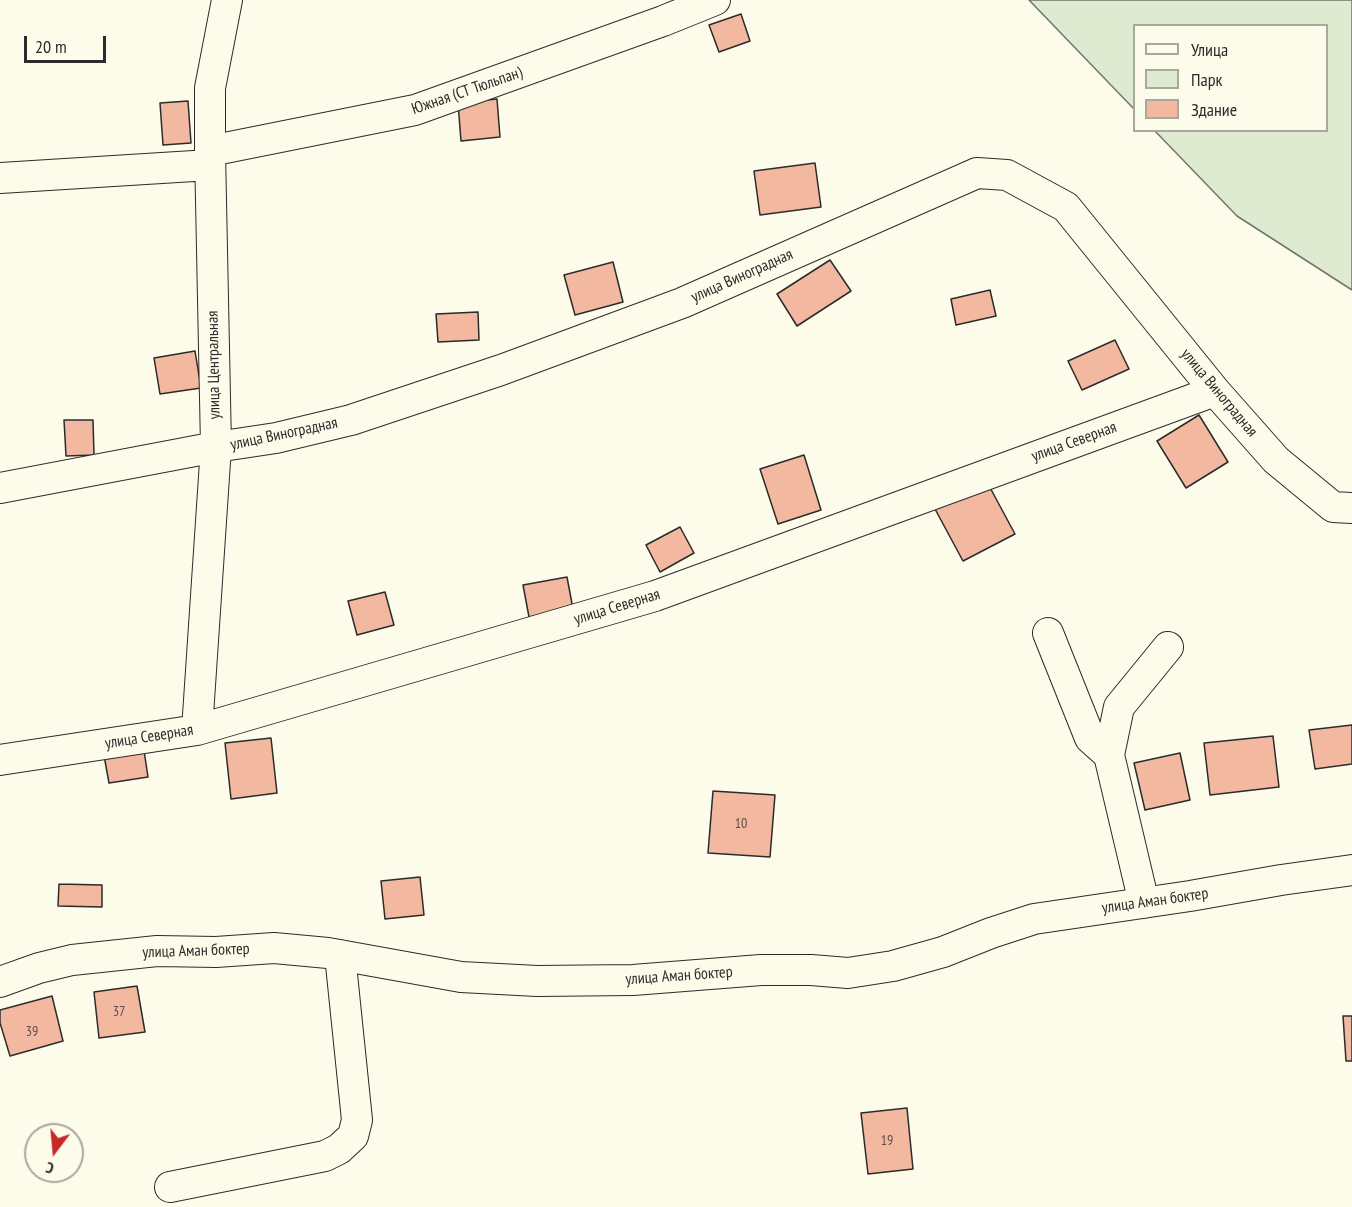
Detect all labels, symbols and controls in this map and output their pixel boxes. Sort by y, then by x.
scale bar [27,24,110,62]
legend [1133,24,1328,132]
text: 20 m [35,35,67,58]
text: Улица [1191,38,1228,61]
street label: Южная (СТ Тюльпан) [409,63,525,119]
text: Парк [1191,68,1222,91]
text: Здание [1191,98,1237,121]
street label: улица Виноградная [688,245,796,307]
street label: улица Центральная [203,310,225,420]
street label: улица Виноградная [1177,345,1261,441]
street label: улица Виноградная [229,413,339,455]
street label: улица Северная [1029,418,1119,466]
street label: улица Северная [572,585,662,629]
street label: улица Северная [103,721,195,753]
house number: 10 [735,816,747,832]
street label: улица Аман боктер [1100,884,1210,918]
street label: улица Аман боктер [142,940,250,962]
street label: улица Аман боктер [625,963,733,989]
house number: 37 [113,1004,125,1020]
house number: 39 [26,1024,38,1040]
north arrow [24,1123,84,1183]
house number: 19 [881,1133,893,1149]
text: С [43,1158,56,1179]

